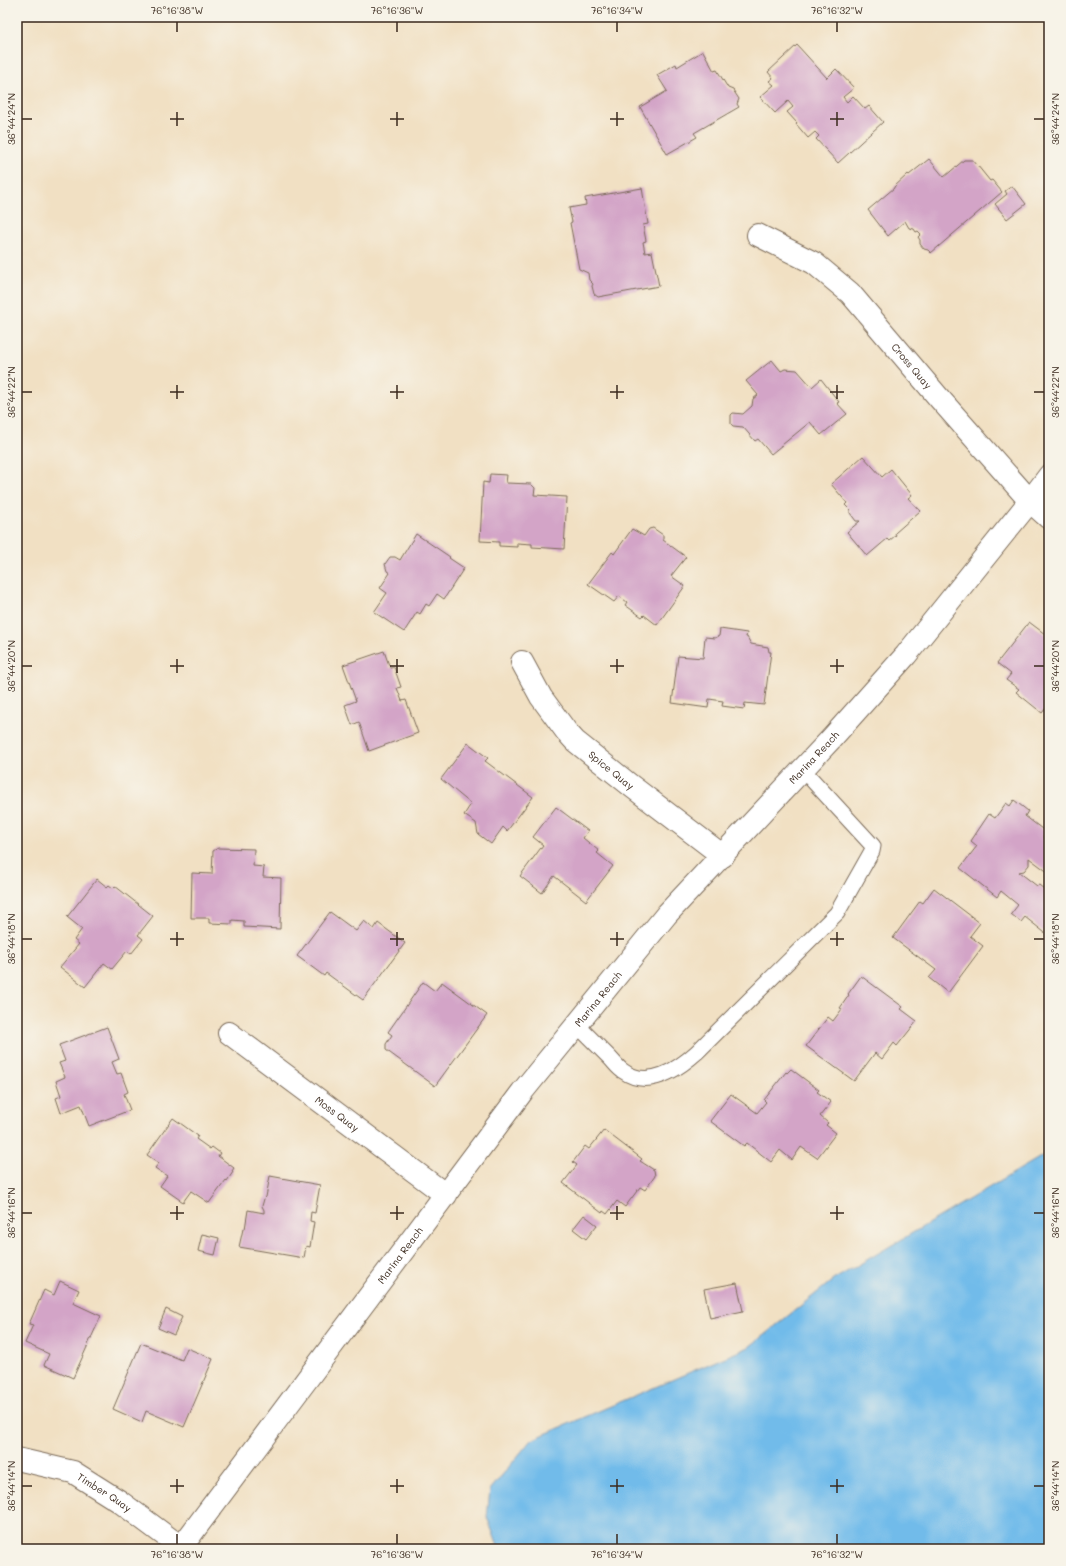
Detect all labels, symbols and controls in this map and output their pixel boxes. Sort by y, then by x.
text: 76°16'38"W [151,3,203,17]
text: 76°16'36"W [371,3,423,17]
text: 76°16'34"W [591,3,643,17]
text: 76°16'32"W [811,3,863,17]
text: 36°44'24"N [4,93,18,145]
text: 36°44'24"N [1048,93,1062,145]
street label: Cross Quay [888,340,935,392]
text: 36°44'22"N [4,366,18,418]
text: 36°44'22"N [1048,366,1062,418]
text: 36°44'20"N [4,640,18,692]
text: 36°44'20"N [1048,640,1062,692]
street label: Marina Reach [786,728,842,787]
street label: Spice Quay [586,747,637,793]
text: 36°44'18"N [4,913,18,965]
text: 36°44'18"N [1048,913,1062,965]
street label: Marina Reach [571,968,625,1029]
street label: Moss Quay [312,1093,362,1135]
text: 36°44'16"N [4,1187,18,1239]
text: 36°44'16"N [1048,1187,1062,1239]
street label: Marina Reach [374,1224,426,1286]
text: 36°44'14"N [4,1461,18,1511]
text: 36°44'14"N [1048,1461,1062,1511]
street label: Timber Quay [75,1469,135,1515]
text: 76°16'38"W [151,1547,203,1561]
text: 76°16'36"W [371,1547,423,1561]
text: 76°16'34"W [591,1547,643,1561]
text: 76°16'32"W [811,1547,863,1561]

